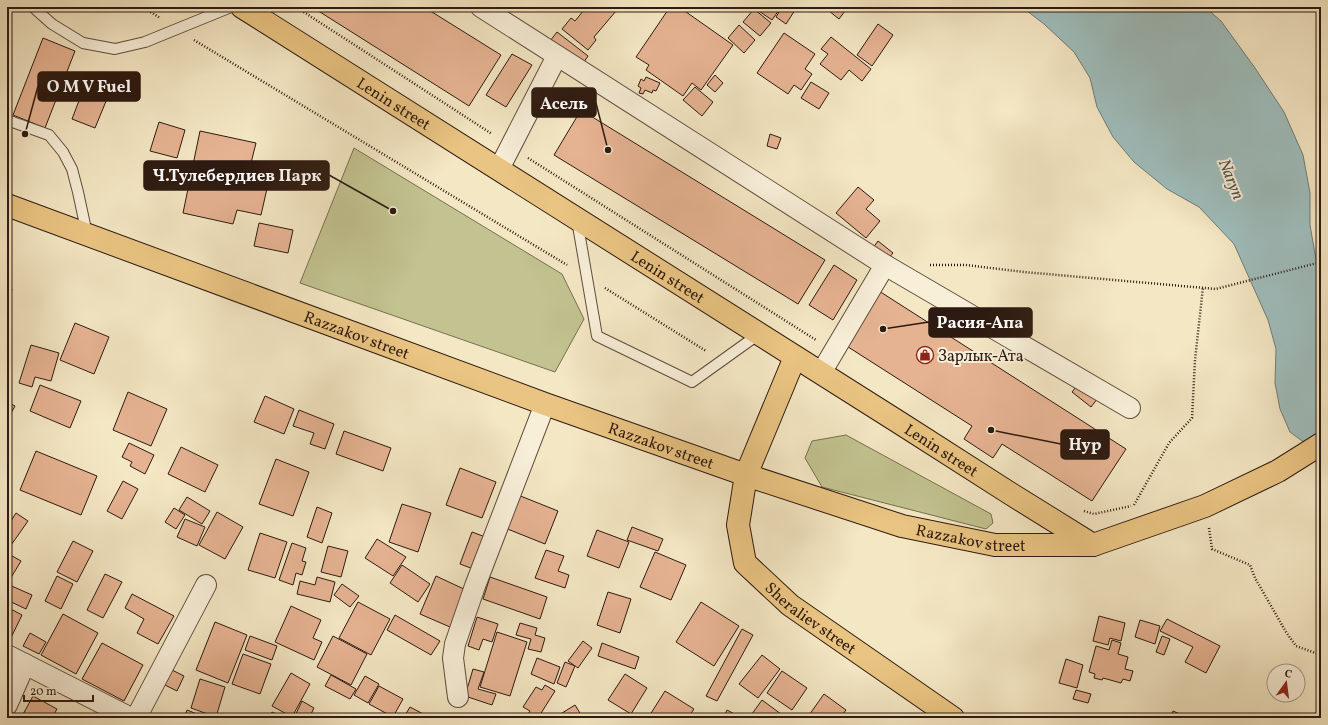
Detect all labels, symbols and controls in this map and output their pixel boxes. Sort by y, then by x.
callout: O M V Fuel [38,72,140,101]
street label: Lenin street [352,73,435,137]
text: O M V Fuel [47,76,131,99]
callout: Асель [532,88,596,117]
text: Асель [540,93,588,116]
water label: Naryn [1212,156,1249,204]
callout: Ч.Тулебердиев Парк [144,161,329,190]
text: Ч.Тулебердиев Парк [153,165,321,188]
street label: Lenin street [626,246,709,310]
street label: Razzakov street [300,307,412,366]
callout: Расия-Апа [929,308,1032,337]
text: Расия-Апа [937,312,1023,335]
shop icon: Зарлык-Ата [915,345,935,365]
place label: Зарлык-Ата [938,346,1024,368]
street label: Razzakov street [605,418,717,476]
street label: Lenin street [899,420,982,483]
callout: Нур [1061,430,1109,459]
text: Нур [1069,434,1102,457]
street label: Razzakov street [914,520,1026,558]
street label: Sheraliev street [759,578,860,661]
north arrow [1266,663,1306,703]
text: С [1283,667,1293,683]
scale bar [24,677,93,703]
text: 20 m [30,684,57,700]

